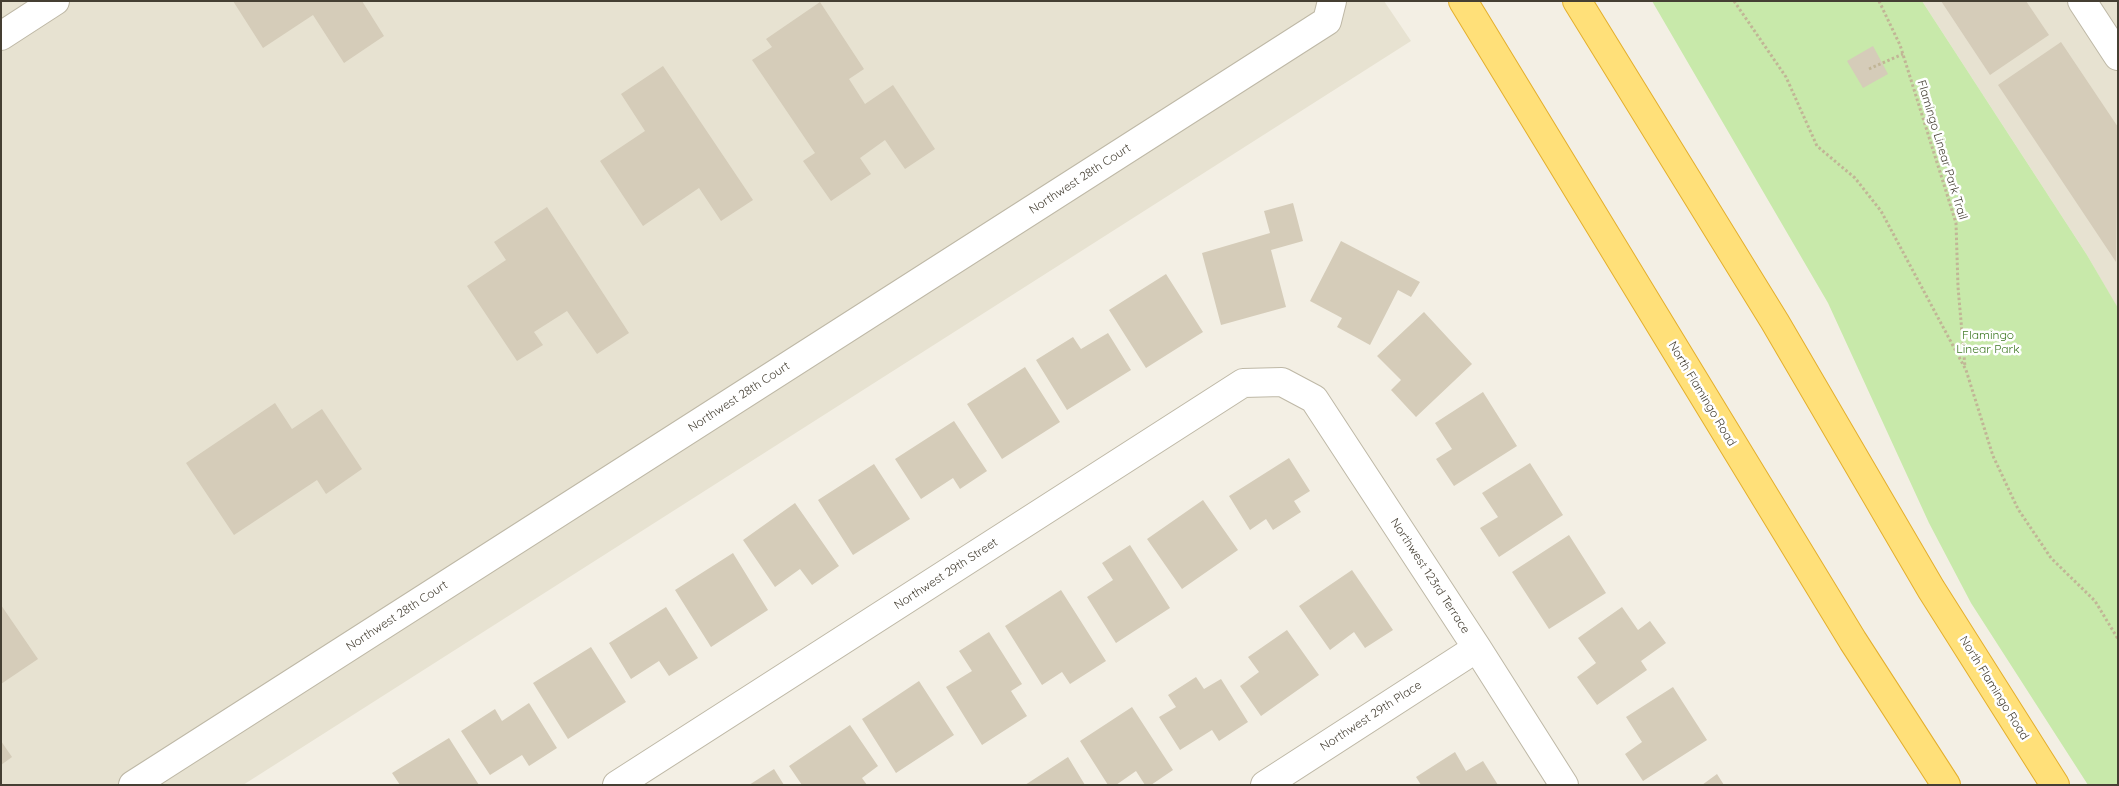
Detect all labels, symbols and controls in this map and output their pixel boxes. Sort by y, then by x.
street label: Flamingo Linear Park Trail [1914,78,1970,222]
street label: Northwest 28th Court [1027,141,1133,217]
park label: Flamingo Linear Park [1956,328,2020,356]
street label: North Flamingo Road [1665,339,1739,449]
street label: Northwest 28th Court [686,359,792,435]
street label: Northwest 123rd Terrace [1387,516,1473,636]
street label: Northwest 29th Street [892,535,1000,613]
street label: Northwest 28th Court [344,578,450,654]
street label: North Flamingo Road [1956,633,2032,743]
street label: Northwest 29th Place [1318,678,1424,754]

